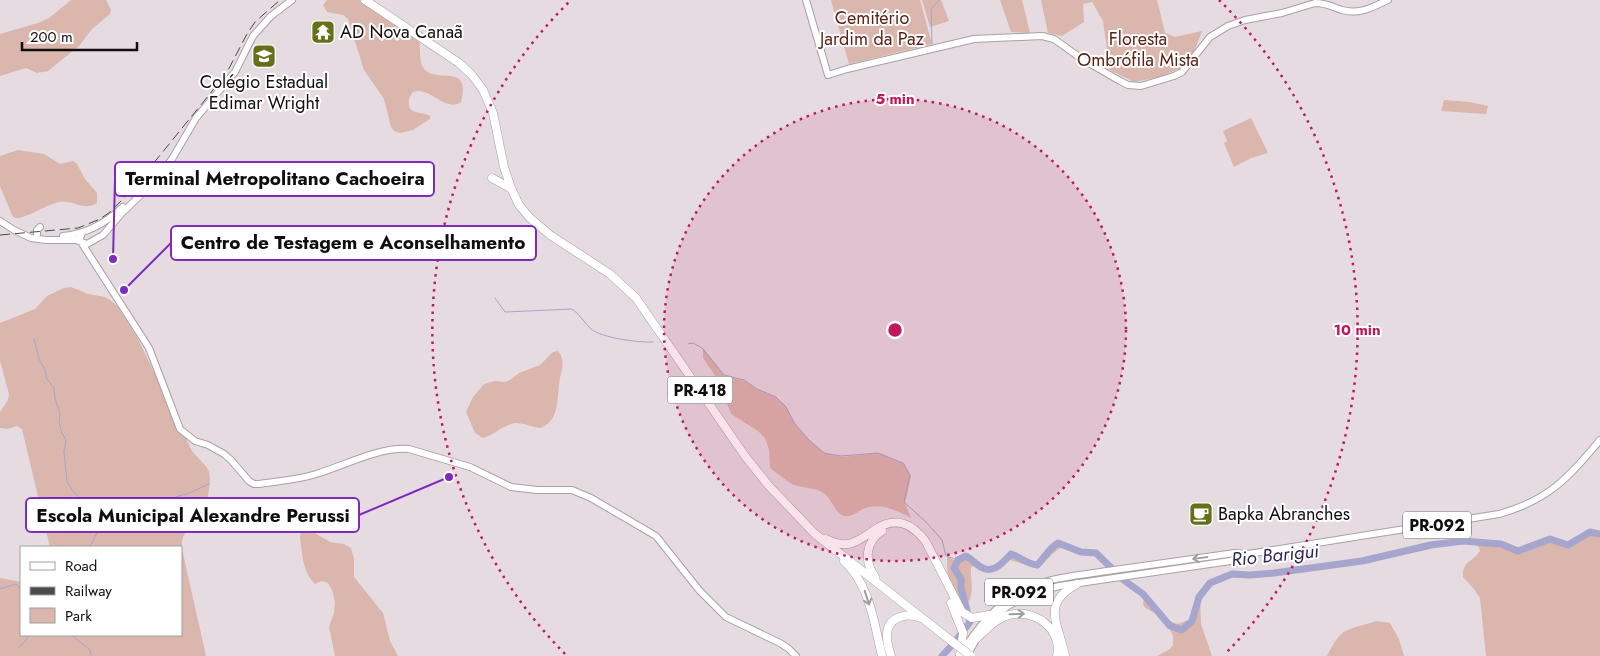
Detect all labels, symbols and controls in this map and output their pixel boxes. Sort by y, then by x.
park label: Cemitério Jardim da Paz [818,5,925,52]
temple icon: AD Nova Canaã [310,19,336,45]
place label: AD Nova Canaã [340,19,463,45]
scale bar [22,20,138,52]
text: 200 m [30,26,73,48]
park label: Floresta Ombrófila Mista [1077,26,1199,73]
school or university icon: Colégio Estadual Edimar Wright [251,43,277,69]
place label: Colégio Estadual Edimar Wright [200,69,328,116]
text: 5 min [875,88,915,110]
callout: Terminal Metropolitano Cachoeira [115,162,434,196]
text: Terminal Metropolitano Cachoeira [125,165,425,192]
callout: Centro de Testagem e Aconselhamento [171,226,536,260]
text: Centro de Testagem e Aconselhamento [181,229,525,256]
text: 10 min [1333,319,1381,341]
centre of rings [886,321,904,339]
road number: PR-418 [668,376,732,404]
callout: Escola Municipal Alexandre Perussi [26,498,359,532]
cafe icon: Bapka Abranches [1188,501,1214,527]
place label: Bapka Abranches [1218,501,1350,527]
text: Escola Municipal Alexandre Perussi [36,502,350,529]
road number: PR-092 [1403,512,1471,538]
water label: Rio Barigui [1230,537,1321,573]
legend [20,546,182,636]
one-way arrow [1192,553,1208,563]
text: Road [65,555,97,577]
road number: PR-092 [985,578,1053,606]
text: Railway [65,580,112,602]
one-way arrow [863,589,872,605]
text: Park [65,605,92,627]
one-way arrow [1009,610,1025,619]

